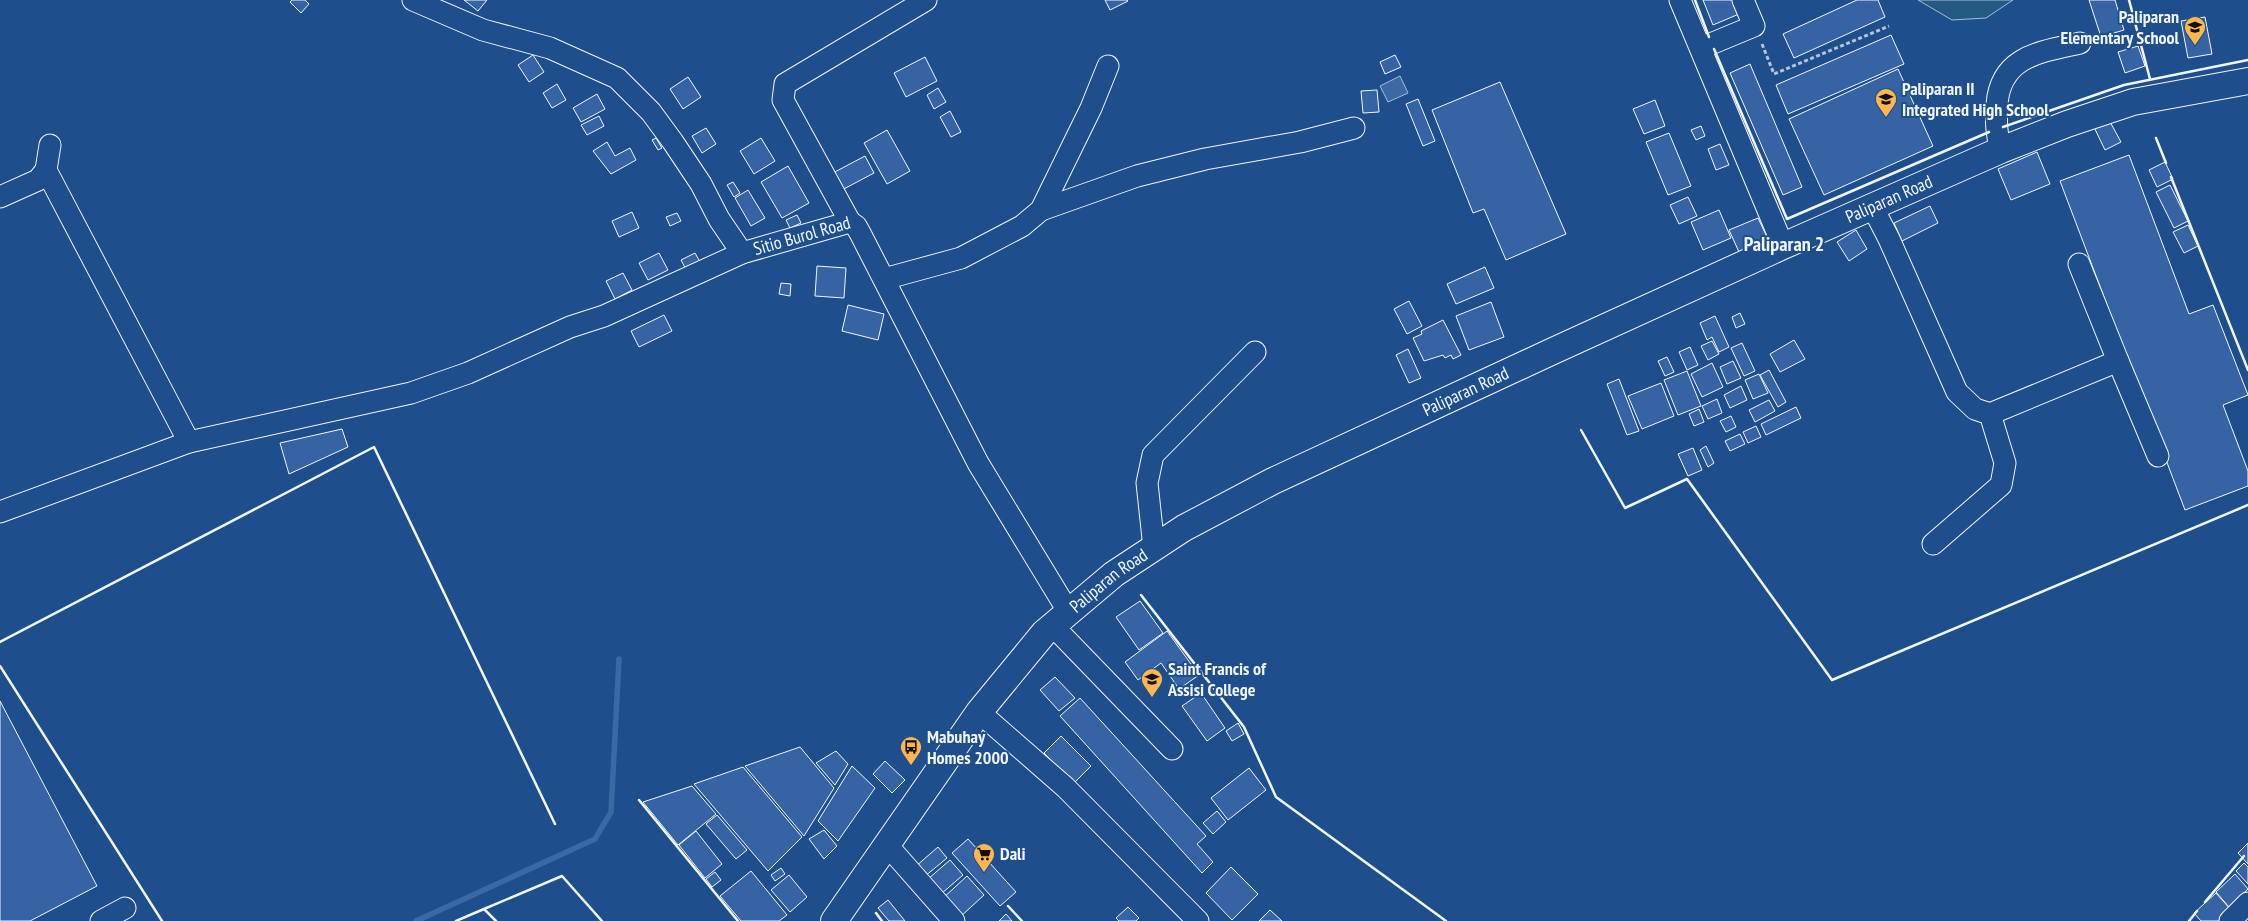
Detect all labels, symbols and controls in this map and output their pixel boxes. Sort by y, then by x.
place label: Paliparan Elementary School [2060,5,2180,49]
school or university icon: Paliparan Elementary School [2183,15,2207,46]
place label: Paliparan II Integrated High School [1902,77,2049,121]
school or university icon: Paliparan II Integrated High School [1874,87,1898,118]
street label: Paliparan Road [1842,170,1936,228]
street label: Sitio Burol Road [751,210,853,260]
district label: Paliparan 2 [1744,231,1824,257]
street label: Paliparan Road [1419,361,1512,421]
street label: Paliparan Road [1065,543,1152,618]
place label: Saint Francis of Assisi College [1167,657,1267,701]
school or university icon: Saint Francis of Assisi College [1140,667,1164,698]
place label: Mabuhay Homes 2000 [927,725,1009,769]
bus stop icon: Mabuhay Homes 2000 [899,735,923,766]
supermarket icon: Dali [972,842,996,873]
place label: Dali [1000,842,1026,865]

